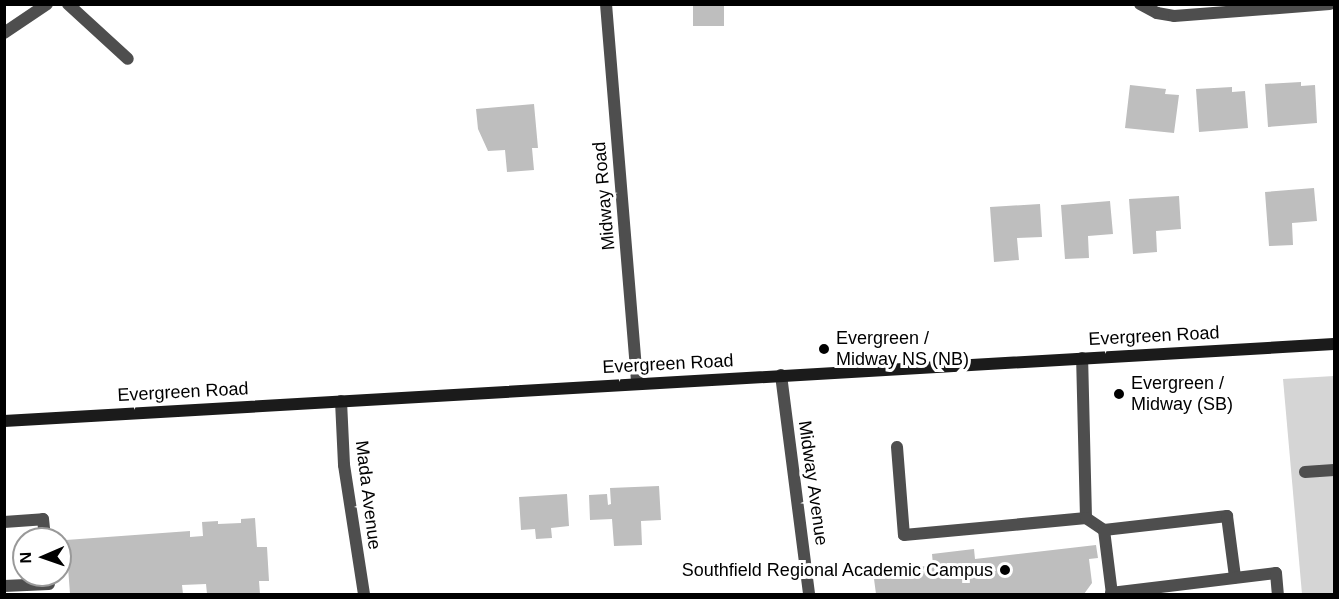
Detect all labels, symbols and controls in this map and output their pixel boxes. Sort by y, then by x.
street label: Midway Road [588,141,620,251]
street label: Evergreen Road [1088,322,1220,350]
place label: Evergreen / Midway NS (NB) [836,328,969,370]
marker: Evergreen / Midway NS (NB) [817,342,831,356]
street label: Evergreen Road [602,350,734,378]
place label: Evergreen / Midway (SB) [1131,373,1233,416]
street label: Evergreen Road [117,378,249,406]
marker: Evergreen / Midway (SB) [1112,387,1126,401]
street label: Midway Avenue [793,419,833,547]
street label: Mada Avenue [351,439,385,551]
north arrow [12,527,72,587]
text: N [17,552,34,564]
place label: Southfield Regional Academic Campus [681,559,993,581]
marker: Southfield Regional Academic Campus [998,563,1012,577]

